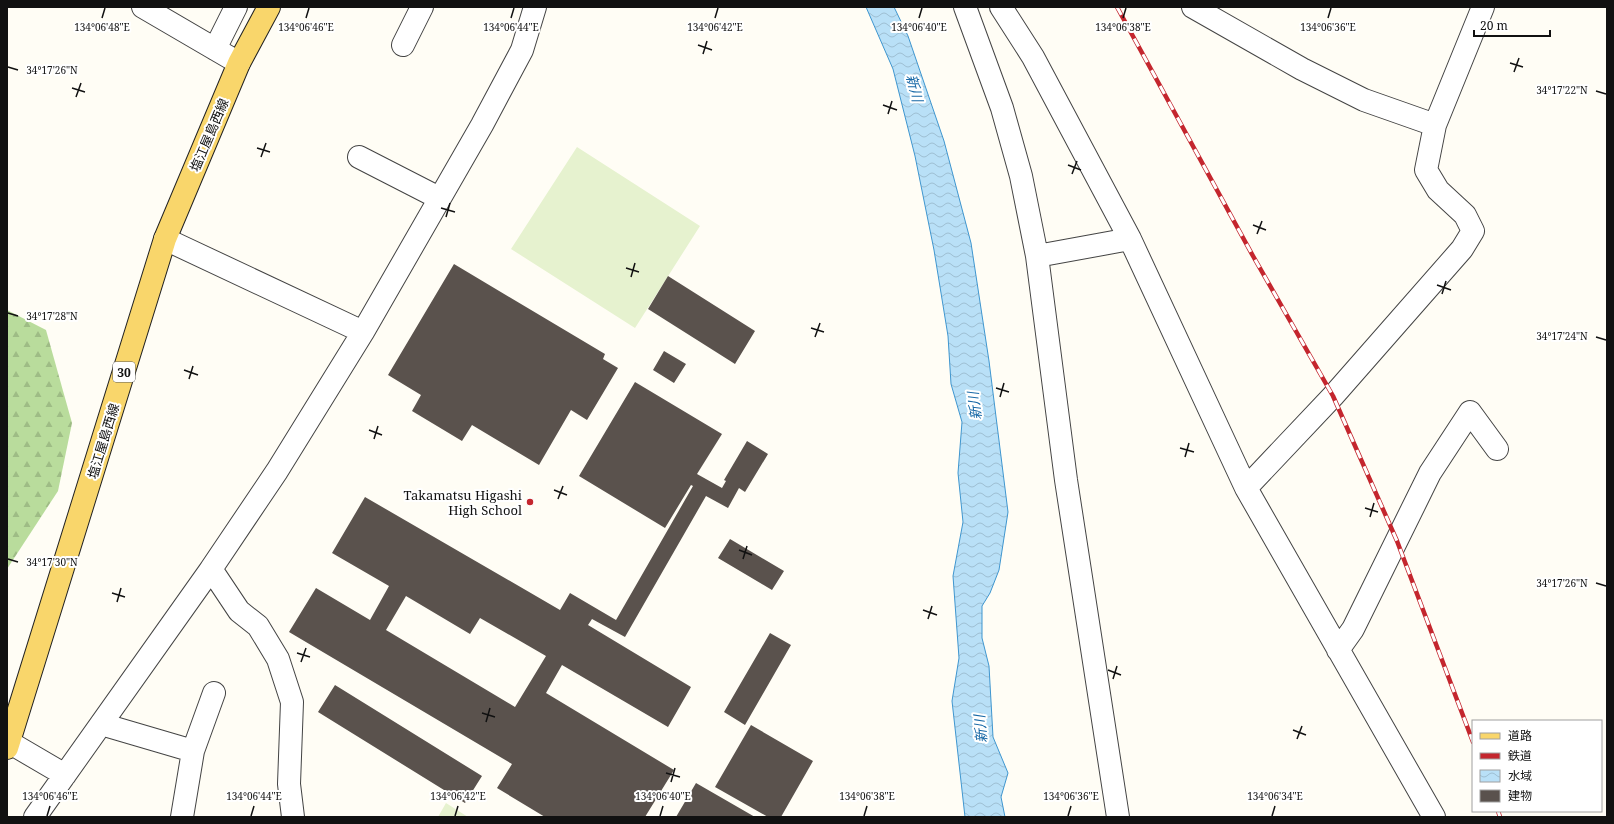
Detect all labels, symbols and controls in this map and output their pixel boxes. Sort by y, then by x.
scale bar [1474,12,1550,38]
text: 20 m [1480,17,1508,34]
text: 134°06'48"E [74,20,130,34]
text: 134°06'46"E [278,20,334,34]
text: 134°06'44"E [483,20,539,34]
text: 134°06'42"E [687,20,743,34]
text: 134°06'40"E [891,20,947,34]
text: 134°06'38"E [1095,20,1151,34]
text: 134°06'36"E [1300,20,1356,34]
text: 34°17'26"N [26,63,78,77]
water label: 新川 [902,72,928,106]
text: 34°17'22"N [1536,83,1588,97]
street label: 塩江屋島西線 [185,96,233,174]
text: 34°17'28"N [26,309,78,323]
text: 34°17'24"N [1536,329,1588,343]
road number: 30 [113,362,135,382]
water label: 新川 [963,389,985,421]
street label: 塩江屋島西線 [83,401,123,481]
place label: Takamatsu Higashi High School [403,486,522,519]
marker: Takamatsu Higashi High School [525,497,535,507]
text: 34°17'30"N [26,555,78,569]
text: 34°17'26"N [1536,576,1588,590]
water label: 新川 [969,712,991,744]
legend [1472,720,1602,812]
text: 道路 [1508,727,1532,744]
text: 鉄道 [1508,747,1532,764]
text: 水域 [1508,767,1532,784]
text: 建物 [1508,787,1532,804]
text: 134°06'46"E [22,789,78,803]
text: 134°06'44"E [226,789,282,803]
text: 134°06'42"E [430,789,486,803]
text: 134°06'40"E [635,789,691,803]
text: 134°06'38"E [839,789,895,803]
text: 134°06'36"E [1043,789,1099,803]
text: 134°06'34"E [1247,789,1303,803]

